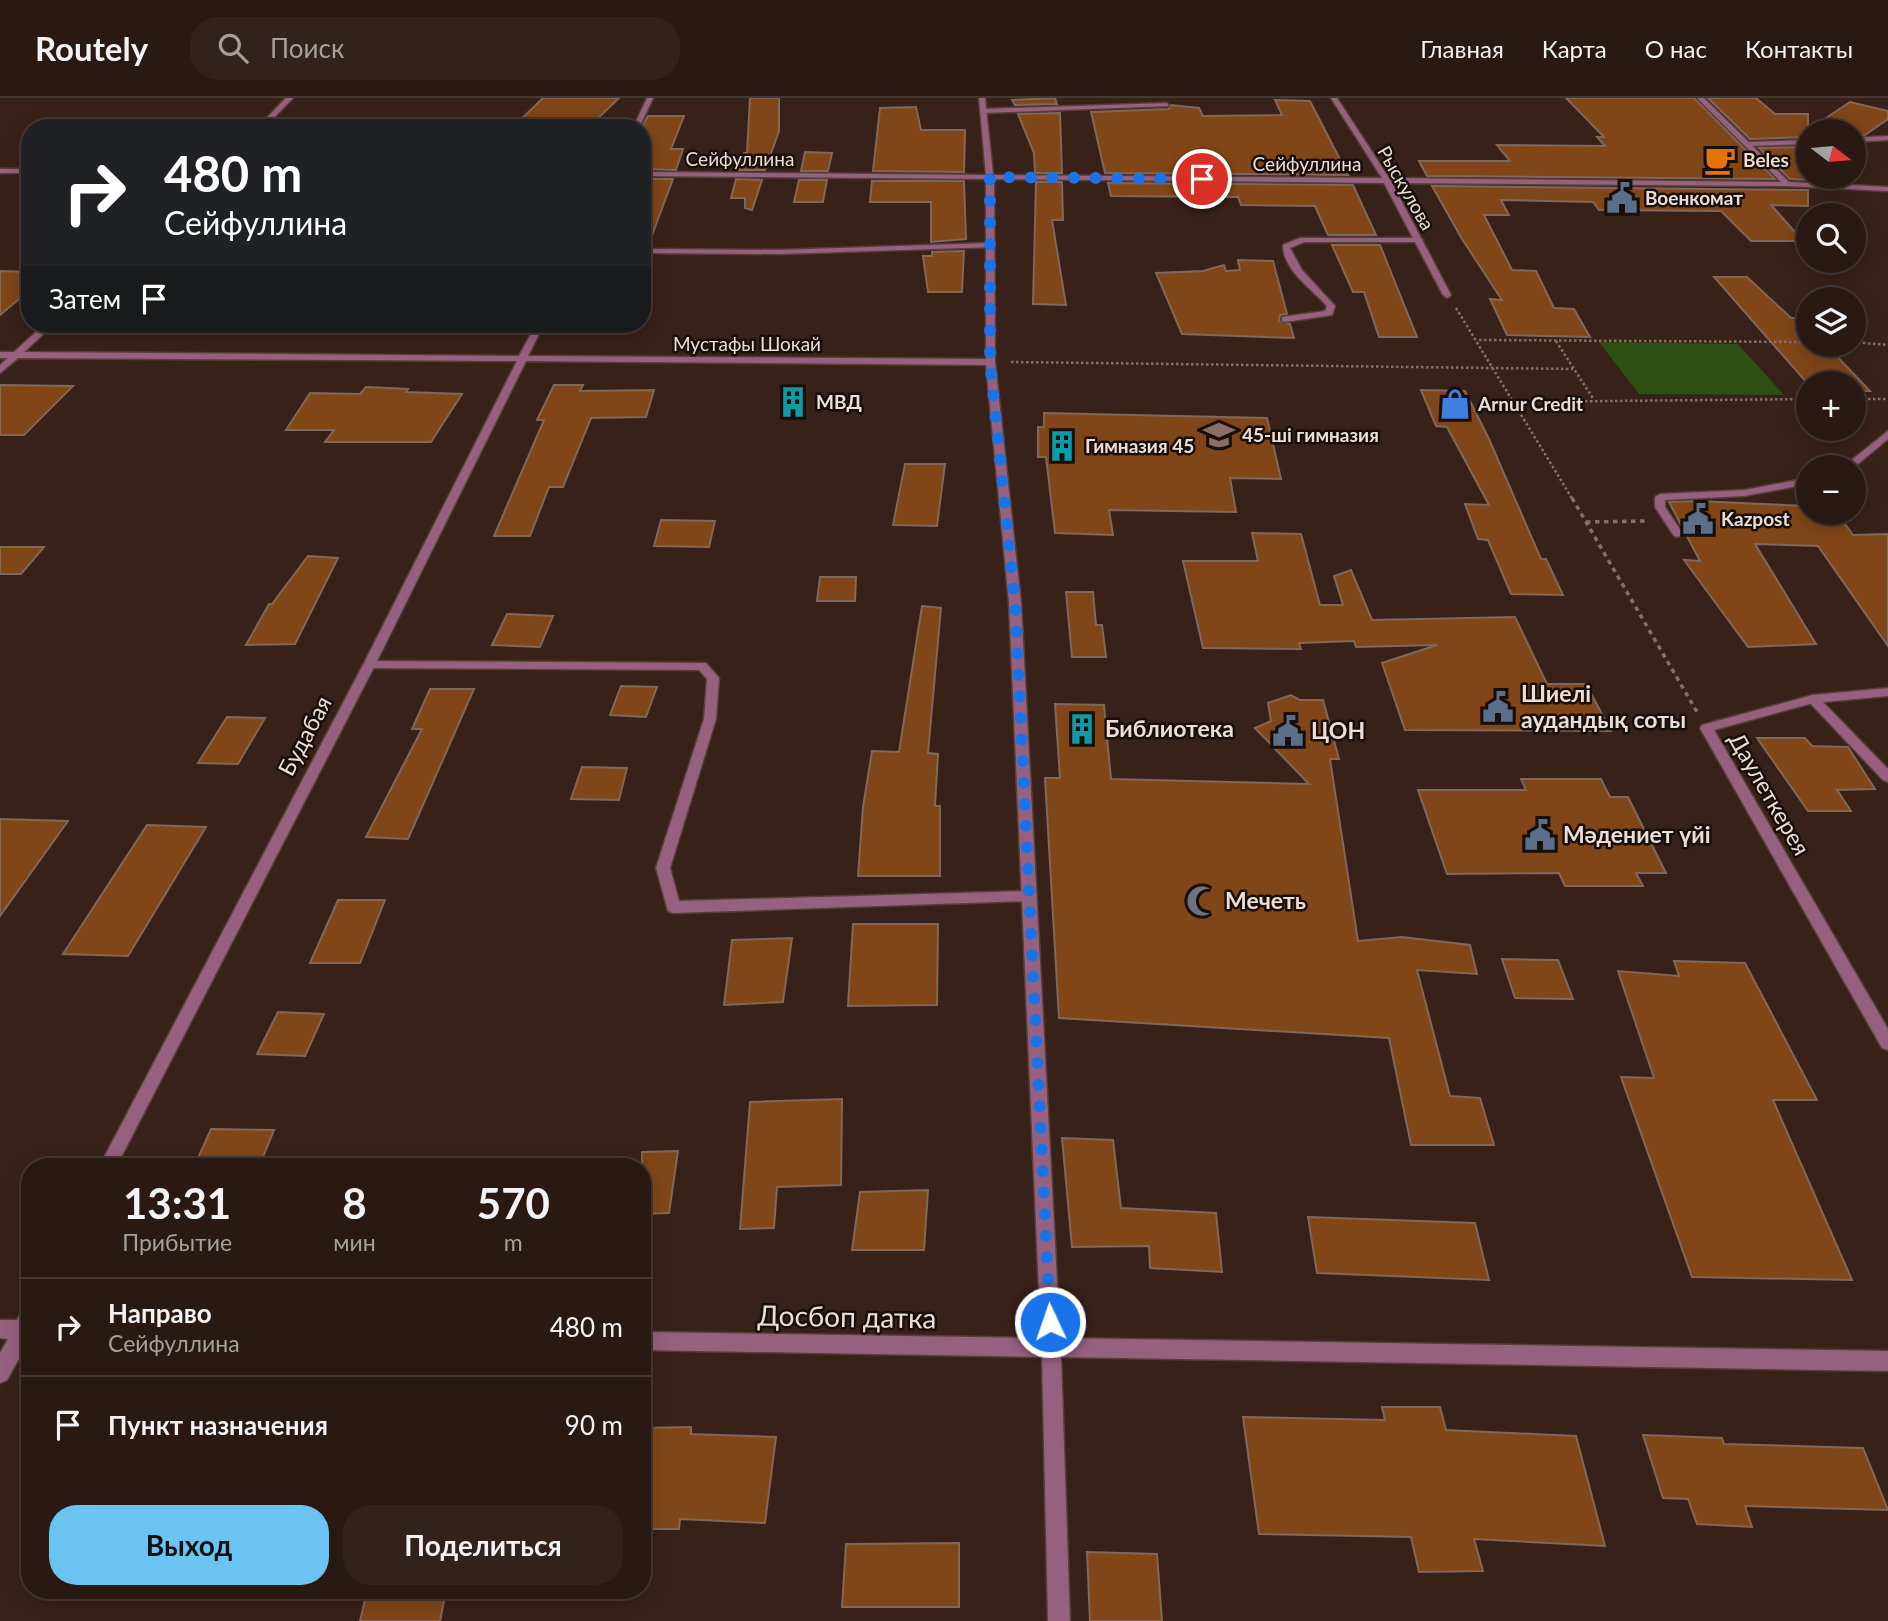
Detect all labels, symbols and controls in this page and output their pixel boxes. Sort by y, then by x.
search box [190,17,680,80]
text: Routely [35,28,148,68]
icon: search [214,29,252,67]
text: Поиск [270,32,344,64]
text: Главная [1420,34,1504,63]
text: Карта [1542,34,1607,63]
text: О нас [1645,34,1707,63]
text: Контакты [1745,34,1853,63]
north arrow [1796,119,1866,189]
map controls [1796,119,1866,525]
street label: Рыскулова [1373,141,1440,234]
cafe icon: Beles [1703,143,1737,177]
text: 480 m [164,144,302,202]
icon: right [49,147,140,238]
street label: Сейфуллина [686,147,794,170]
place label: Beles [1743,148,1789,171]
pin [1172,149,1232,209]
street label: Сейфуллина [1253,152,1361,175]
icon: arrive [1183,160,1221,198]
public building icon: Военкомат [1605,181,1639,215]
place label: Военкомат [1645,186,1743,209]
text: Сейфуллина [164,203,347,242]
button: search [1796,203,1866,273]
icon: arrive [135,280,173,318]
text: Затем [49,283,121,315]
button: layers [1796,287,1866,357]
street label: Мустафы Шокай [673,332,821,355]
button: + [1796,371,1866,441]
building icon: МВД [776,385,810,419]
shop icon: Arnur Credit [1438,387,1472,421]
place label: МВД [816,390,862,413]
place label: Arnur Credit [1477,392,1583,415]
school or university icon: 45-ші гимназия [1202,418,1236,452]
place label: 45-ші гимназия [1242,423,1379,446]
building icon: Гимназия 45 [1045,429,1079,463]
place label: Гимназия 45 [1085,434,1194,457]
button: − [1796,455,1866,525]
public building icon: Kazpost [1681,502,1715,536]
place label: Kazpost [1721,507,1790,530]
place label: Шиелі аудандық соты [1521,679,1686,733]
public building icon: Шиелі аудандық соты [1481,690,1515,724]
street label: Будабая [271,691,337,780]
building icon: Библиотека [1065,712,1099,746]
place label: Библиотека [1105,714,1234,742]
public building icon: ЦОН [1271,714,1305,748]
place label: ЦОН [1311,716,1365,744]
street label: Даулеткерея [1724,727,1816,860]
public building icon: Мәдениет үйі [1523,818,1557,852]
place label: Мәдениет үйі [1563,820,1711,848]
mosque icon: Мечеть [1185,884,1219,918]
place label: Мечеть [1225,886,1306,914]
text: 13:31 [123,1178,231,1228]
text: 8 [342,1178,367,1228]
text: 570 [477,1178,550,1228]
text: Прибытие [122,1228,232,1256]
text: мин [333,1228,376,1256]
text: m [504,1228,523,1256]
position arrow [1013,1285,1087,1359]
text: Направо [108,1297,212,1329]
street label: Досбоп датка [757,1297,937,1335]
icon: right [49,1308,87,1346]
text: 480 m [550,1311,623,1343]
text: Сейфуллина [108,1329,240,1357]
icon: arrive [49,1406,87,1444]
text: Пункт назначения [108,1409,328,1441]
text: 90 m [565,1409,623,1441]
button: Выход [49,1505,329,1585]
button: Поделиться [343,1505,623,1585]

